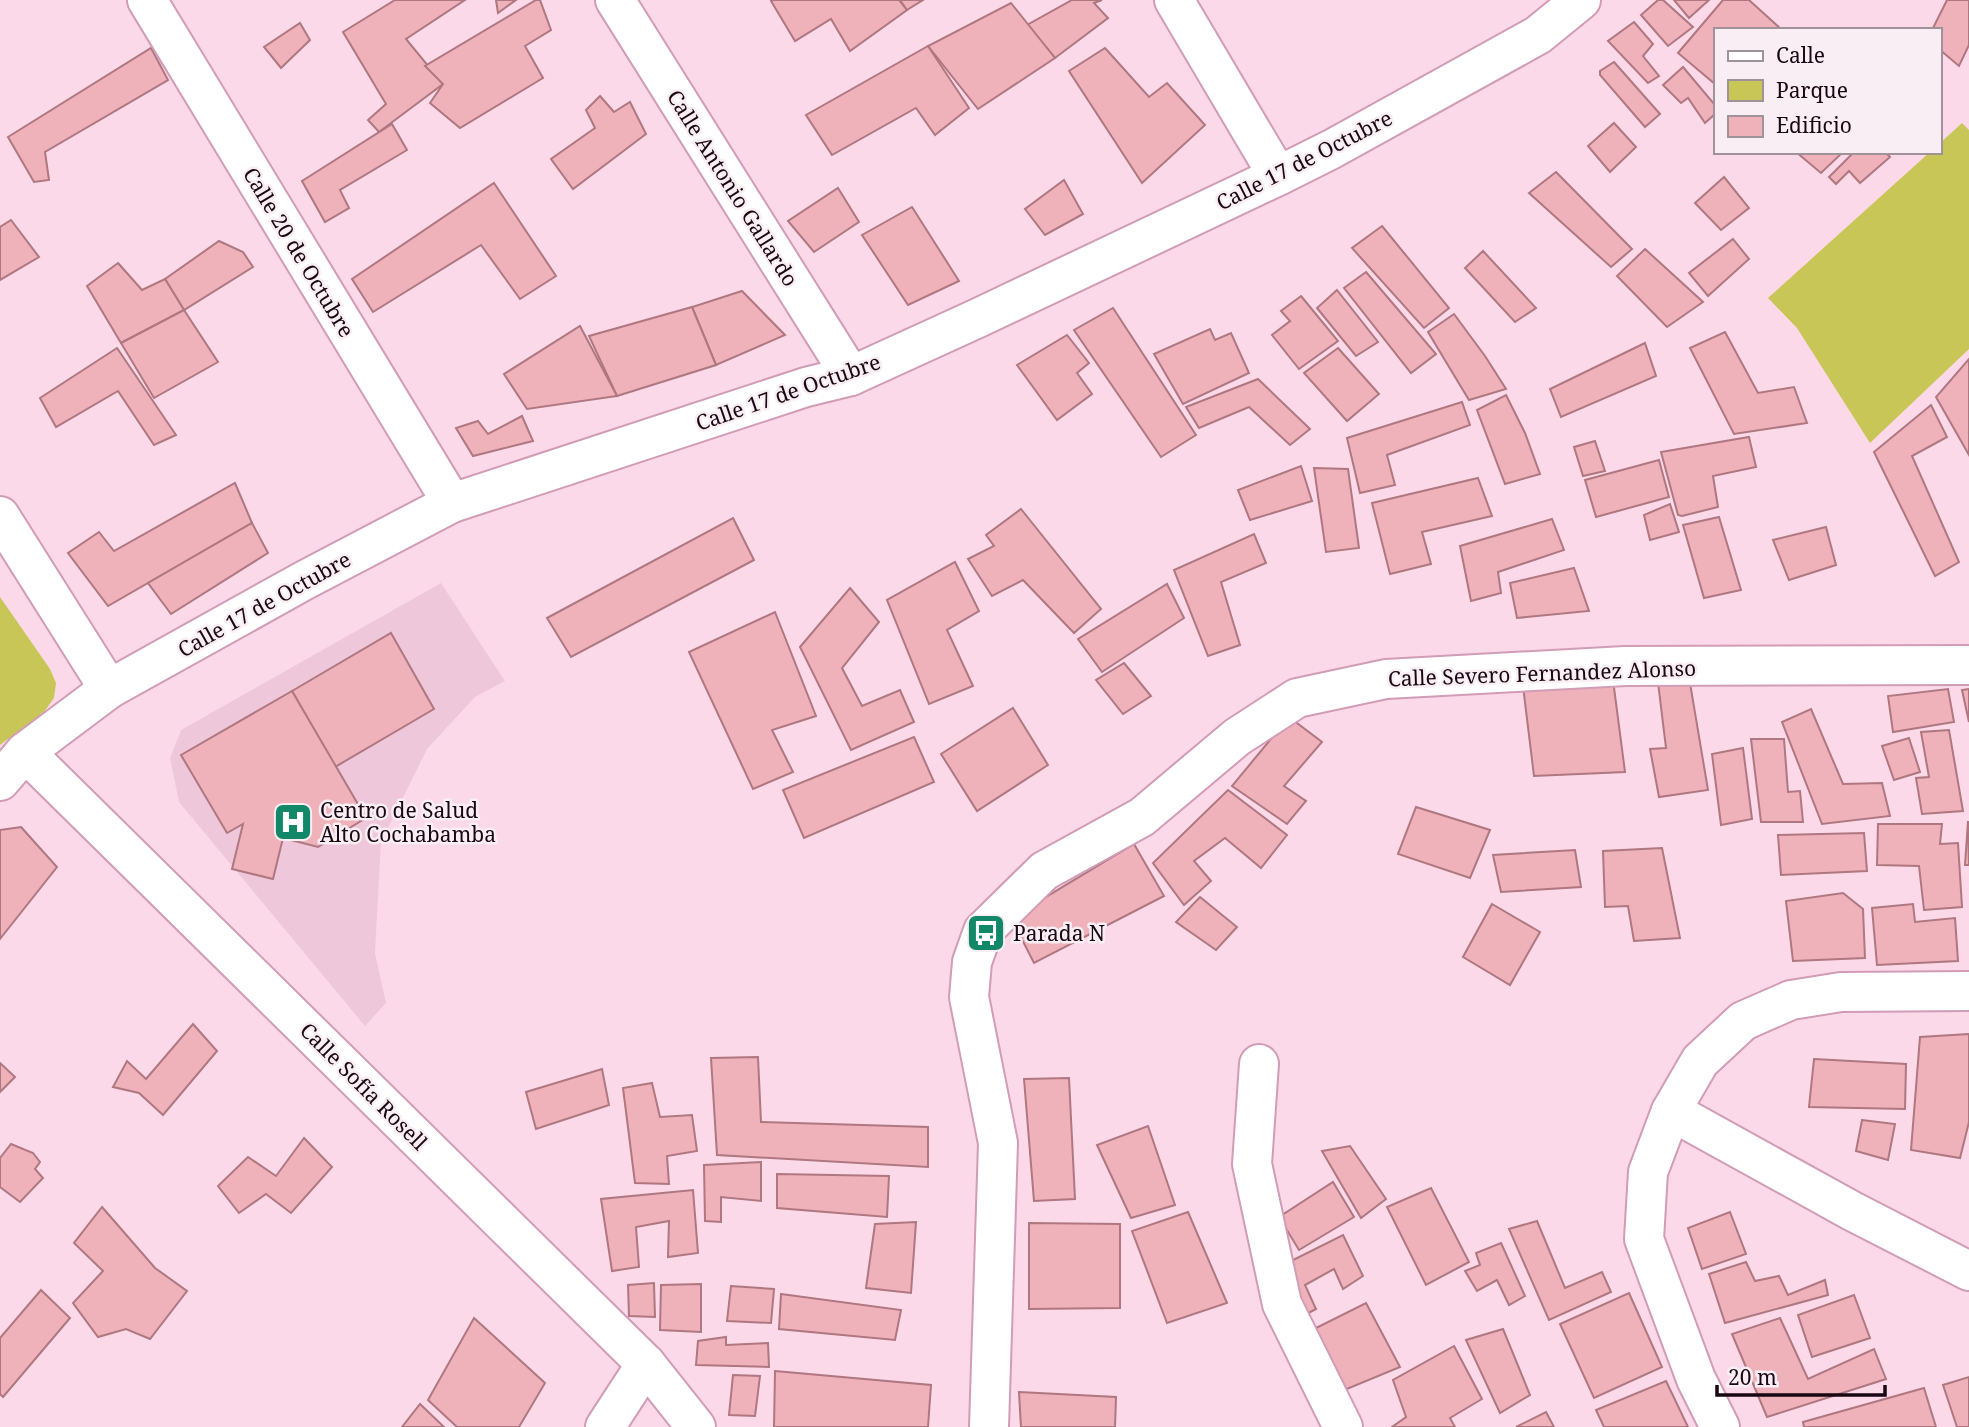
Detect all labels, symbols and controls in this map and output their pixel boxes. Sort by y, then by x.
legend [1714,28,1941,154]
text: Calle [1776,41,1825,69]
text: Parque [1776,76,1848,104]
street label: Calle Antonio Gallardo [661,84,805,292]
street label: Calle 17 de Octubre [1211,104,1397,216]
text: Edificio [1776,111,1852,139]
street label: Calle 20 de Octubre [237,162,361,342]
street label: Calle 17 de Octubre [692,347,884,437]
street label: Calle 17 de Octubre [173,545,355,663]
street label: Calle Severo Fernandez Alonso [1387,654,1697,692]
place label: Centro de Salud Alto Cochabamba [320,796,496,848]
hospital icon: Centro de Salud Alto Cochabamba [272,801,314,843]
bus stop icon: Parada N [965,912,1007,954]
place label: Parada N [1013,919,1105,947]
street label: Calle Sofía Rosell [294,1016,434,1156]
scale bar [1717,1354,1885,1398]
text: 20 m [1728,1363,1777,1391]

